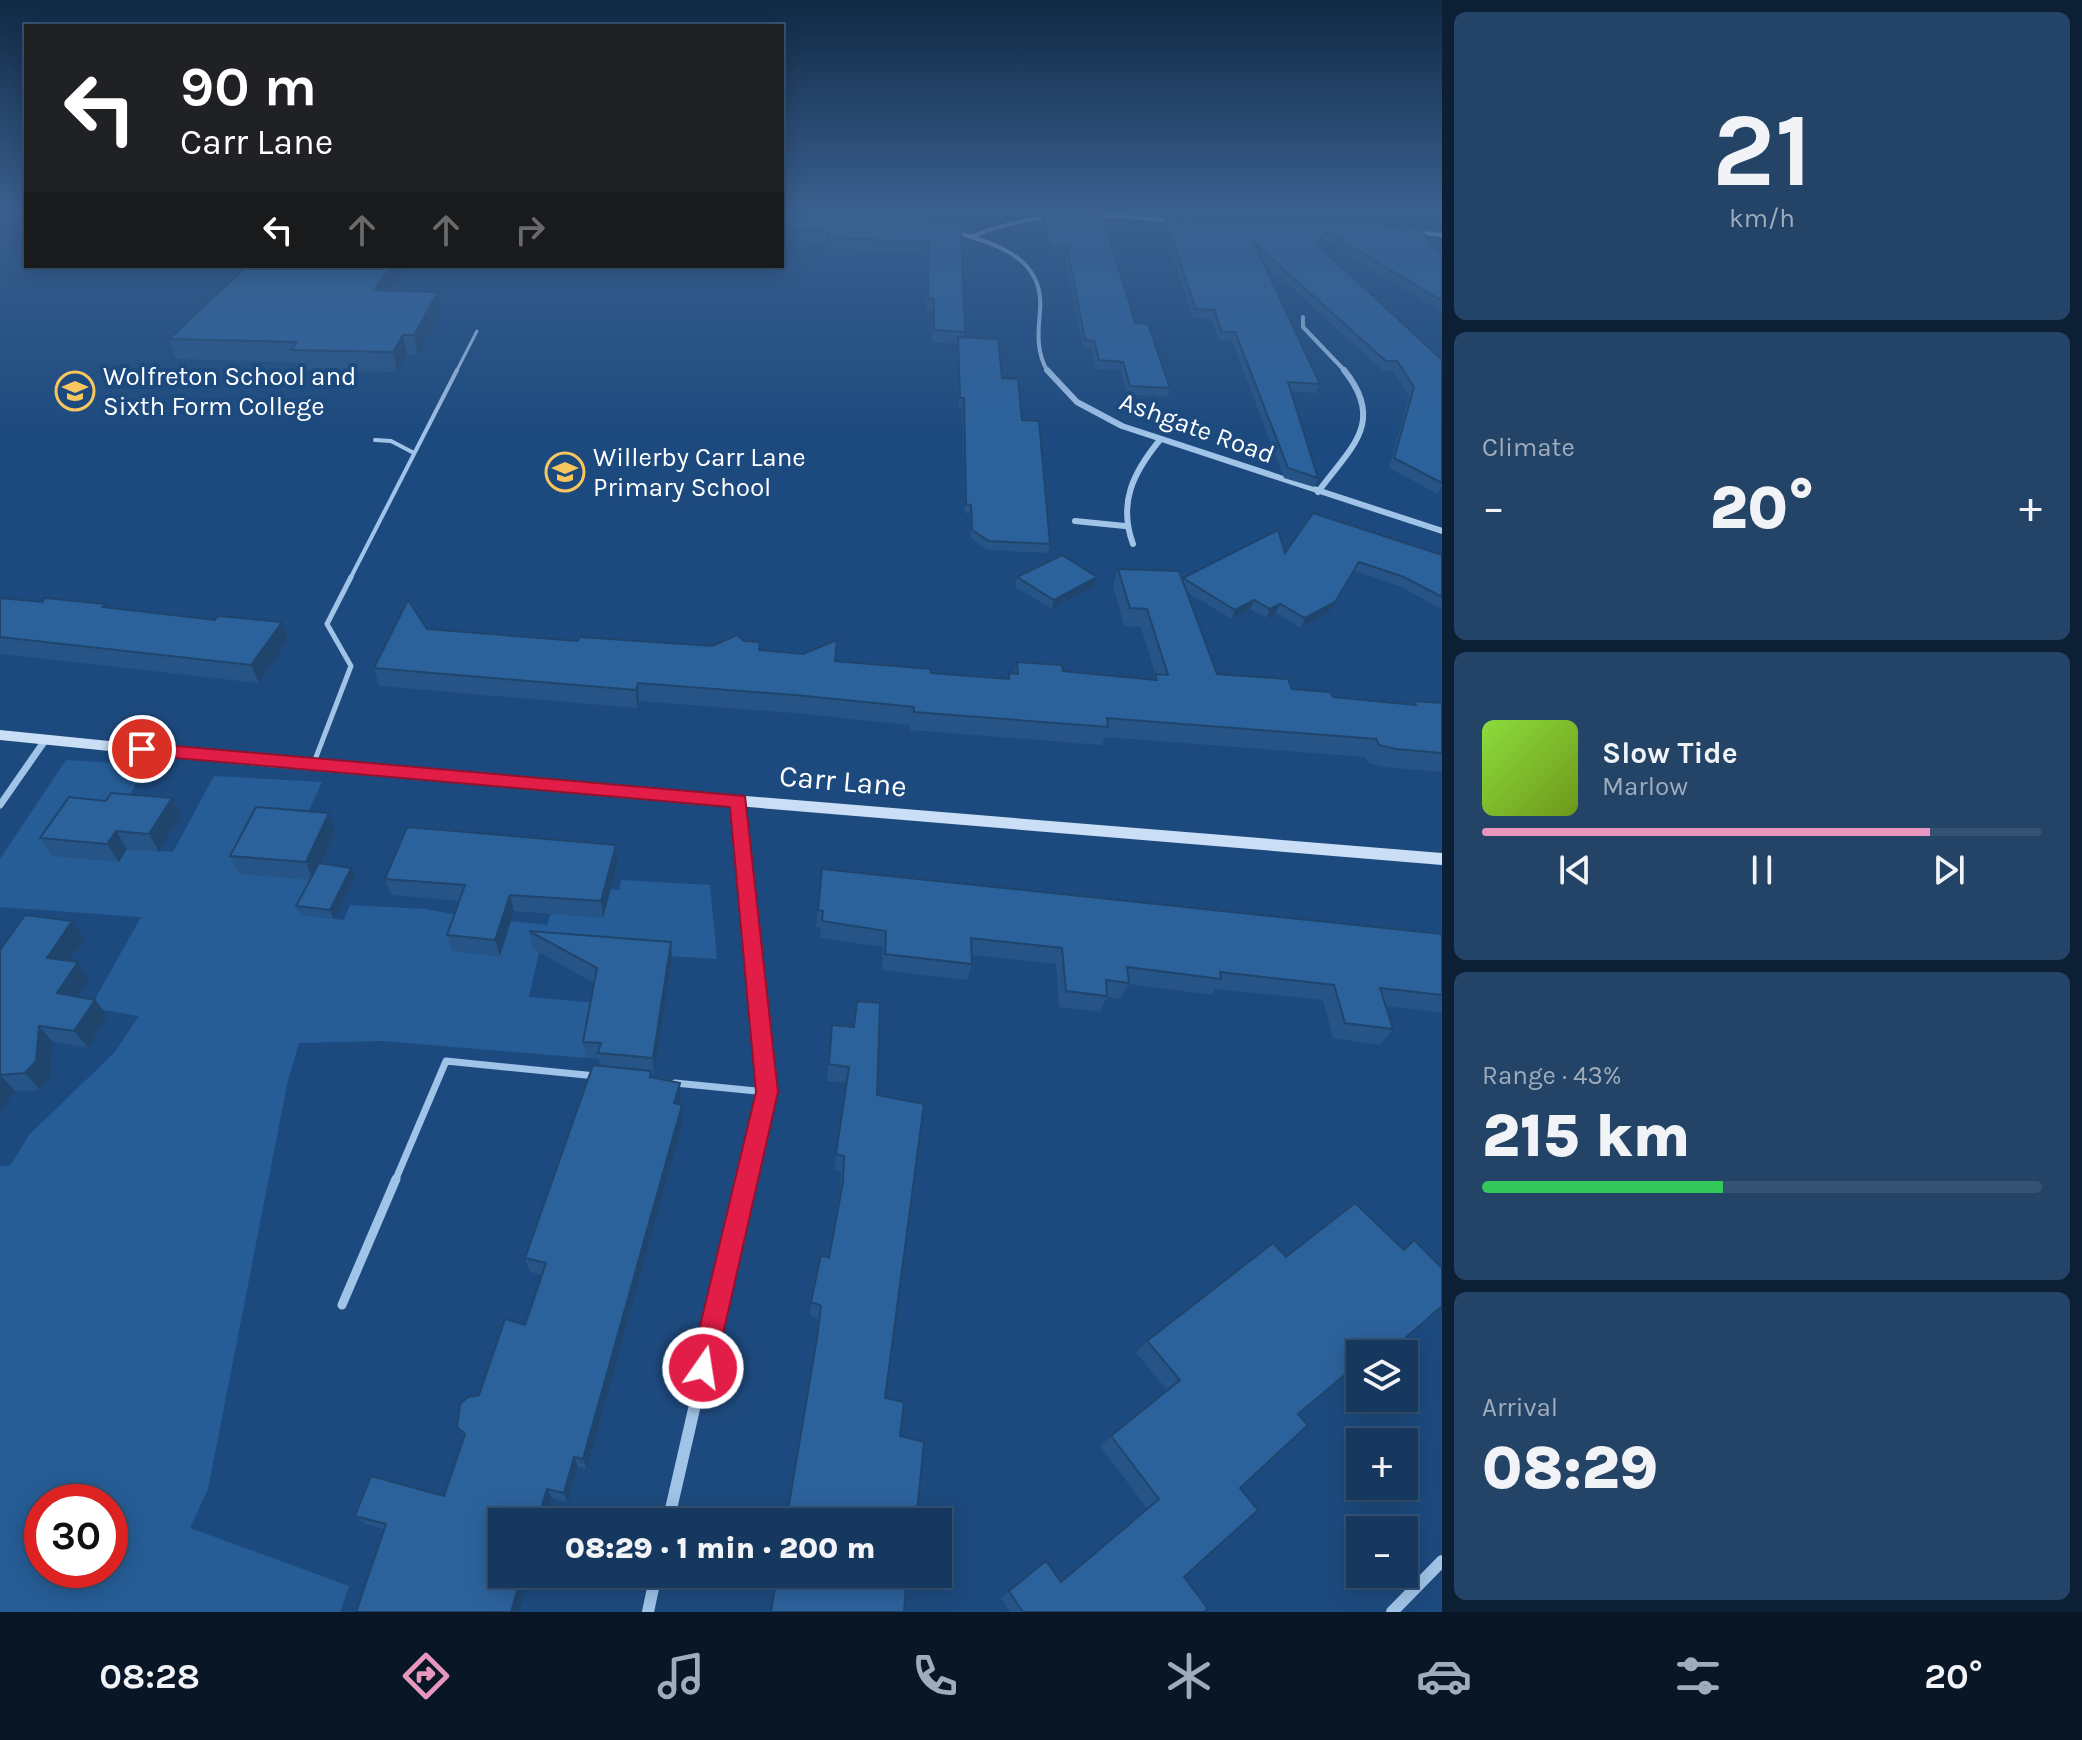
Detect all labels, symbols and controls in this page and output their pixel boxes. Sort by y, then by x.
text: 90 m [180,54,317,119]
icon: left [48,56,152,160]
text: 21 [1712,90,1812,211]
text: Carr Lane [180,121,333,163]
text: km/h [1729,203,1795,234]
icon: left [256,208,300,252]
icon: ahead [340,208,384,252]
icon: ahead [424,208,468,252]
icon: right [508,208,552,252]
place label: Wolfreton School and Sixth Form College [103,361,357,422]
school or university icon: Wolfreton School and Sixth Form College [54,370,96,412]
street label: Ashgate Road [1115,386,1279,470]
text: Climate [1482,432,1575,463]
place label: Willerby Carr Lane Primary School [593,442,806,503]
school or university icon: Willerby Carr Lane Primary School [544,451,586,493]
text: 20° [1710,473,1814,543]
text: − [1482,482,1505,533]
text: + [2019,482,2042,533]
pin [108,715,176,783]
icon: arrive [120,727,164,771]
text: Slow Tide [1602,735,1738,771]
street label: Carr Lane [778,758,908,804]
text: Marlow [1602,771,1688,802]
icon: previous [1553,848,1597,892]
icon: pause [1740,848,1784,892]
icon: next [1927,848,1971,892]
text: Range · 43% [1482,1060,1622,1091]
text: 215 km [1482,1101,1690,1171]
position arrow [661,1326,745,1410]
map controls [1346,1340,1418,1588]
button: layers [1346,1340,1418,1412]
text: Arrival [1482,1392,1558,1423]
button: + [1346,1428,1418,1500]
text: 08:29 [1482,1433,1658,1503]
speed limit sign: 30 [24,1484,128,1588]
button: − [1346,1516,1418,1588]
text: 08:29 · 1 min · 200 m [565,1530,875,1566]
icon: directions [398,1648,454,1704]
icon: music [653,1648,709,1704]
icon: phone [907,1648,963,1704]
icon: climate [1161,1648,1217,1704]
icon: car [1416,1648,1472,1704]
icon: filters [1670,1648,1726,1704]
text: 08:28 [99,1655,200,1697]
text: 20° [1924,1655,1983,1697]

